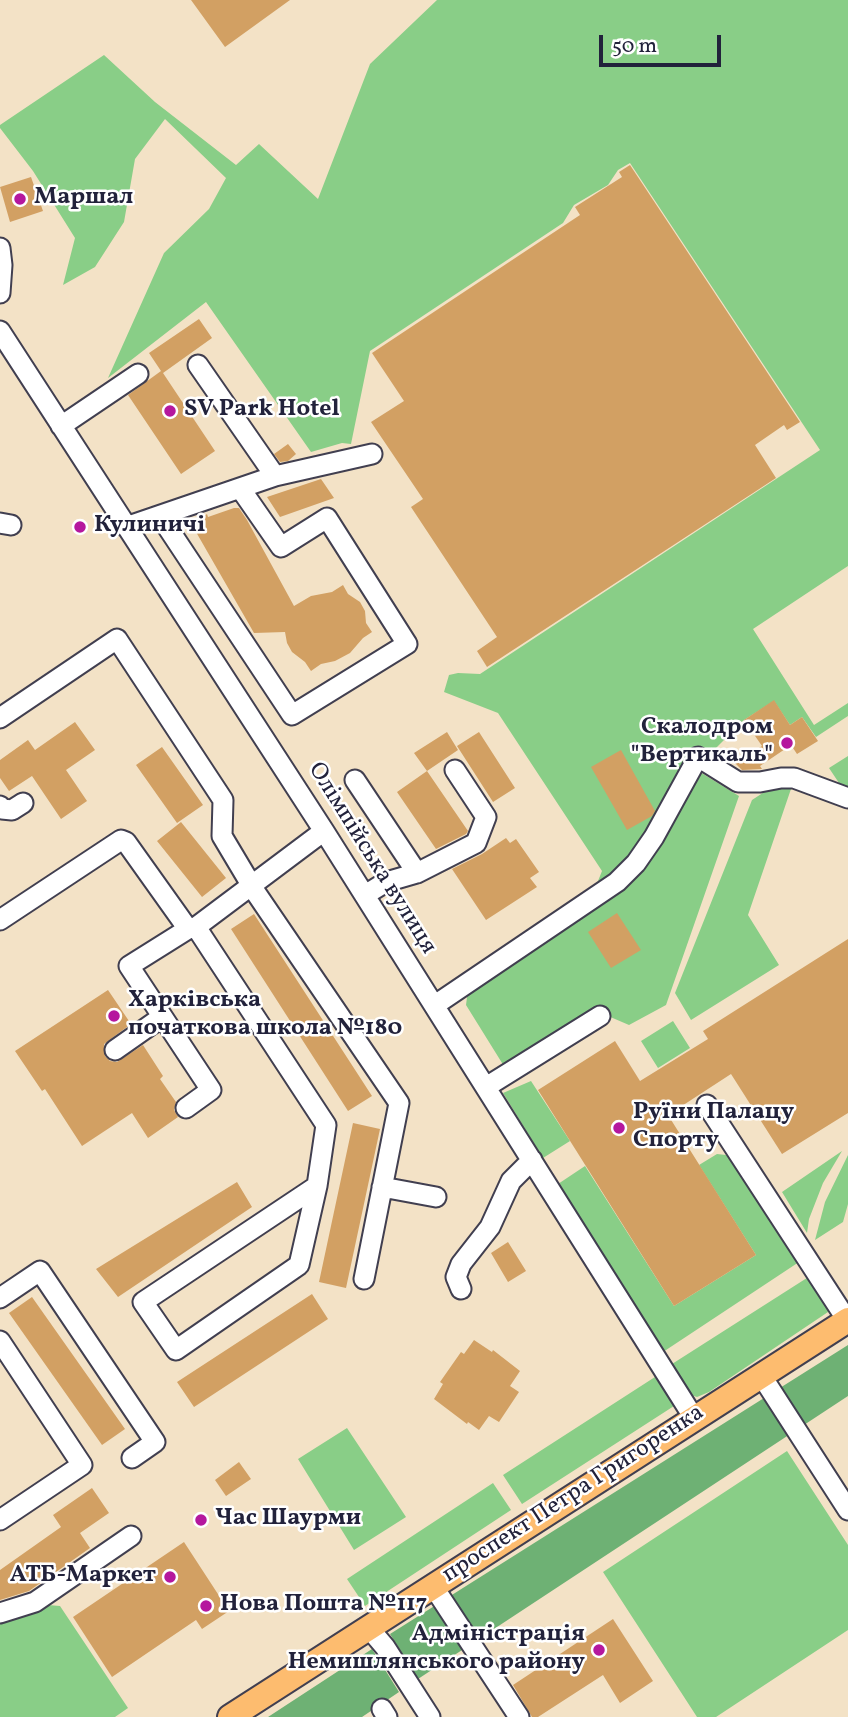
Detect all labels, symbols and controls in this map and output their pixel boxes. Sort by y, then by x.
scale bar [603,21,726,65]
text: 50 m [612,32,657,61]
place label: Маршал [34,185,133,213]
marker: Маршал [12,191,28,207]
place label: SV Park Hotel [184,397,340,425]
marker: SV Park Hotel [162,403,178,419]
place label: Кулиничі [94,513,205,541]
marker: Кулиничі [72,519,88,535]
place label: Скалодром "Вертикаль" [631,715,773,771]
marker: Скалодром "Вертикаль" [779,735,795,751]
street label: Олімпійська вулиця [300,758,442,960]
place label: Харківська початкова школа №180 [128,988,402,1044]
marker: Харківська початкова школа №180 [106,1008,122,1024]
place label: Руїни Палацу Спорту [633,1100,794,1156]
marker: Руїни Палацу Спорту [611,1120,627,1136]
street label: проспект Петра Григоренка [438,1400,710,1590]
place label: Час Шаурми [215,1506,361,1534]
marker: Час Шаурми [193,1512,209,1528]
place label: АТБ-Маркет [10,1563,156,1591]
marker: АТБ-Маркет [162,1569,178,1585]
place label: Нова Пошта №117 [220,1592,427,1620]
marker: Нова Пошта №117 [198,1598,214,1614]
place label: Адміністрація Немишлянського району [288,1622,585,1678]
marker: Адміністрація Немишлянського району [591,1642,607,1658]

